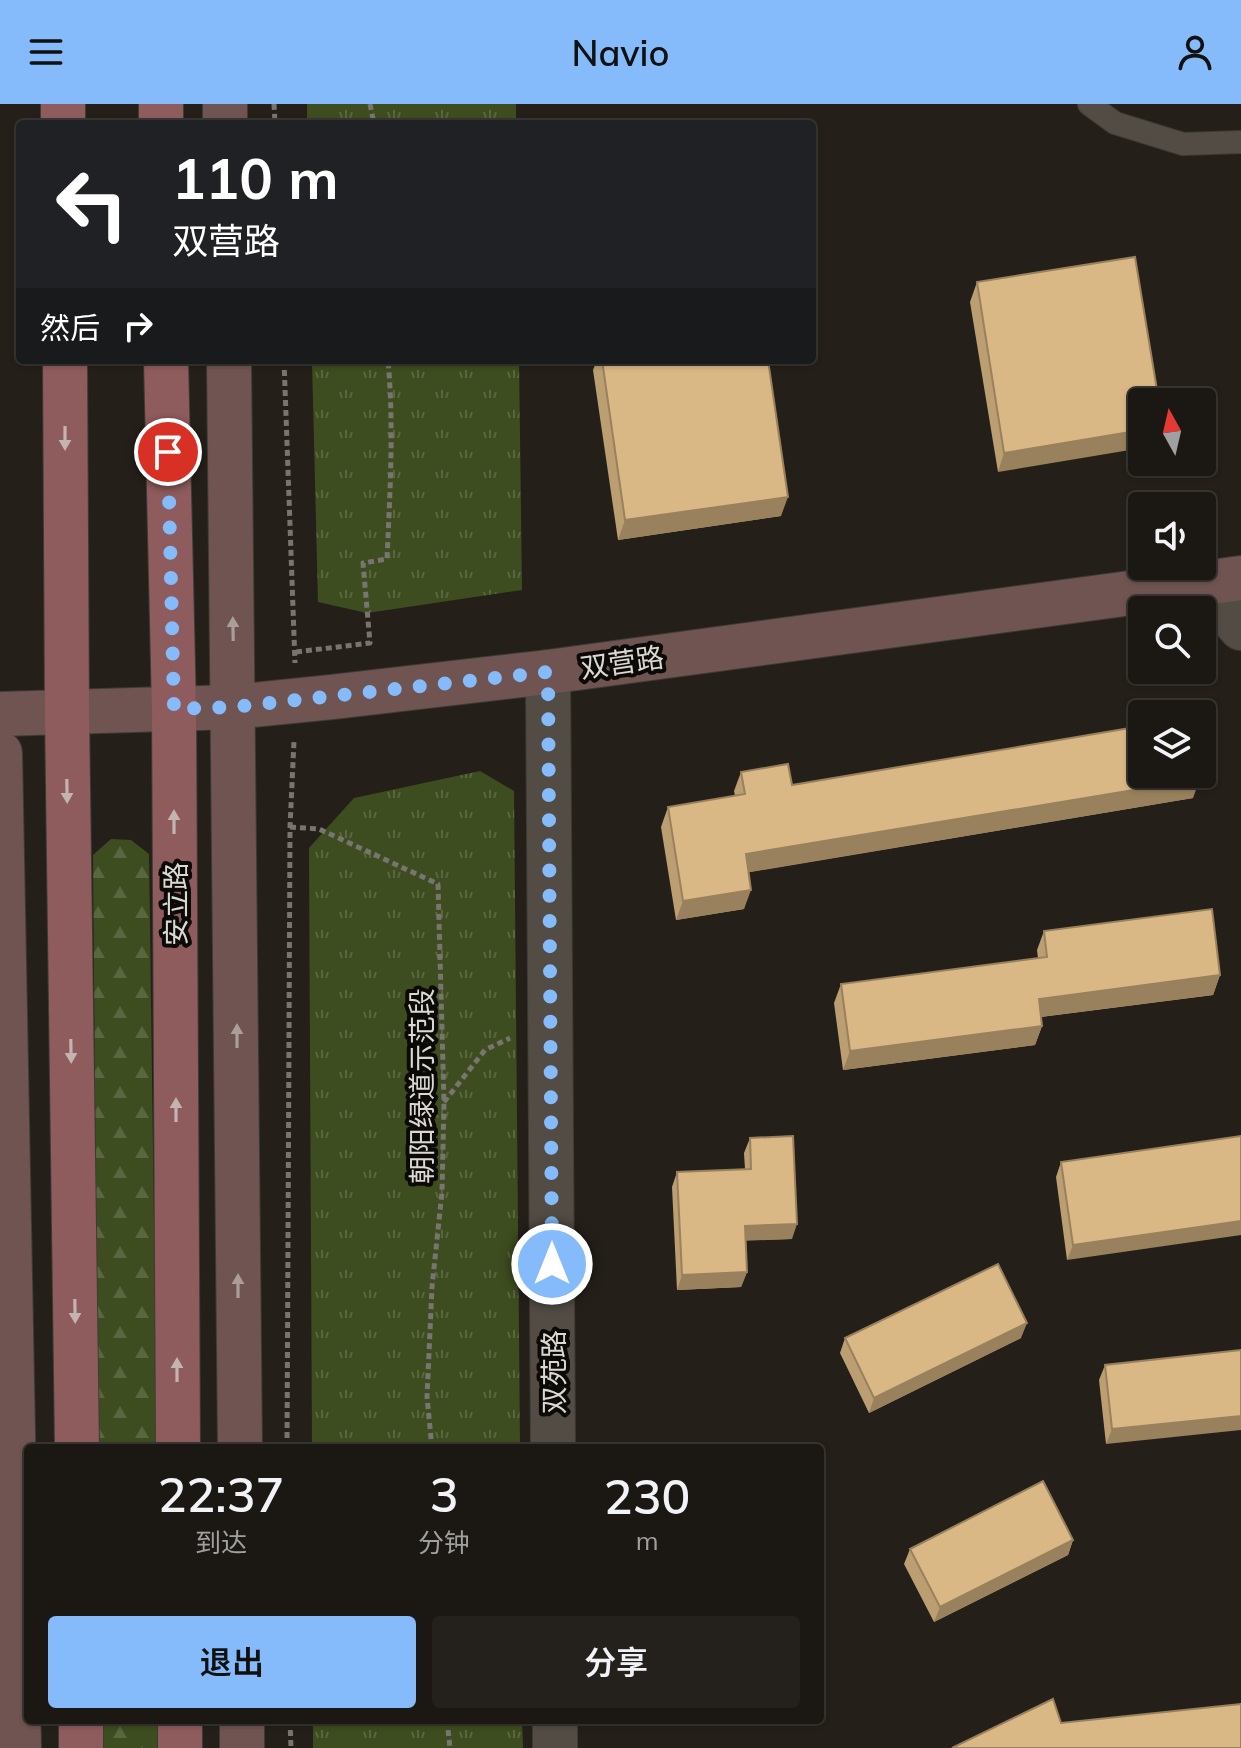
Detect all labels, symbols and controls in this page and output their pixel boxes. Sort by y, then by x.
icon: menu [24,30,68,74]
text: Navio [572,30,669,75]
icon: person [1173,30,1217,74]
text: 110 m [172,143,339,213]
icon: left [40,152,144,256]
text: 双营路 [172,218,280,263]
icon: right [116,304,160,348]
text: 然后 [40,309,100,347]
north arrow [1128,388,1216,476]
map controls [1128,388,1216,788]
pin [134,418,202,486]
one-way arrow [59,426,71,451]
icon: arrive [146,430,190,474]
button: sound [1128,492,1216,580]
button: search [1128,596,1216,684]
one-way arrow [226,616,239,641]
street label: 双营路 [578,639,666,685]
button: layers [1128,700,1216,788]
one-way arrow [61,779,74,804]
one-way arrow [168,809,180,834]
street label: 安立路 [158,862,193,946]
street label: 朝阳绿道示范段 [404,988,439,1184]
one-way arrow [230,1023,243,1048]
one-way arrow [65,1039,77,1064]
one-way arrow [170,1097,182,1122]
position arrow [510,1222,594,1306]
one-way arrow [232,1273,245,1298]
one-way arrow [69,1299,81,1324]
street label: 双苑路 [536,1330,571,1414]
one-way arrow [171,1357,184,1382]
text: 22:37 [158,1464,284,1524]
text: 3 [430,1464,458,1524]
text: 230 [604,1466,690,1526]
text: m [636,1524,658,1557]
text: 到达 [195,1526,247,1559]
text: 分钟 [418,1526,470,1559]
button: 退出 [48,1616,416,1708]
button: 分享 [432,1616,800,1708]

